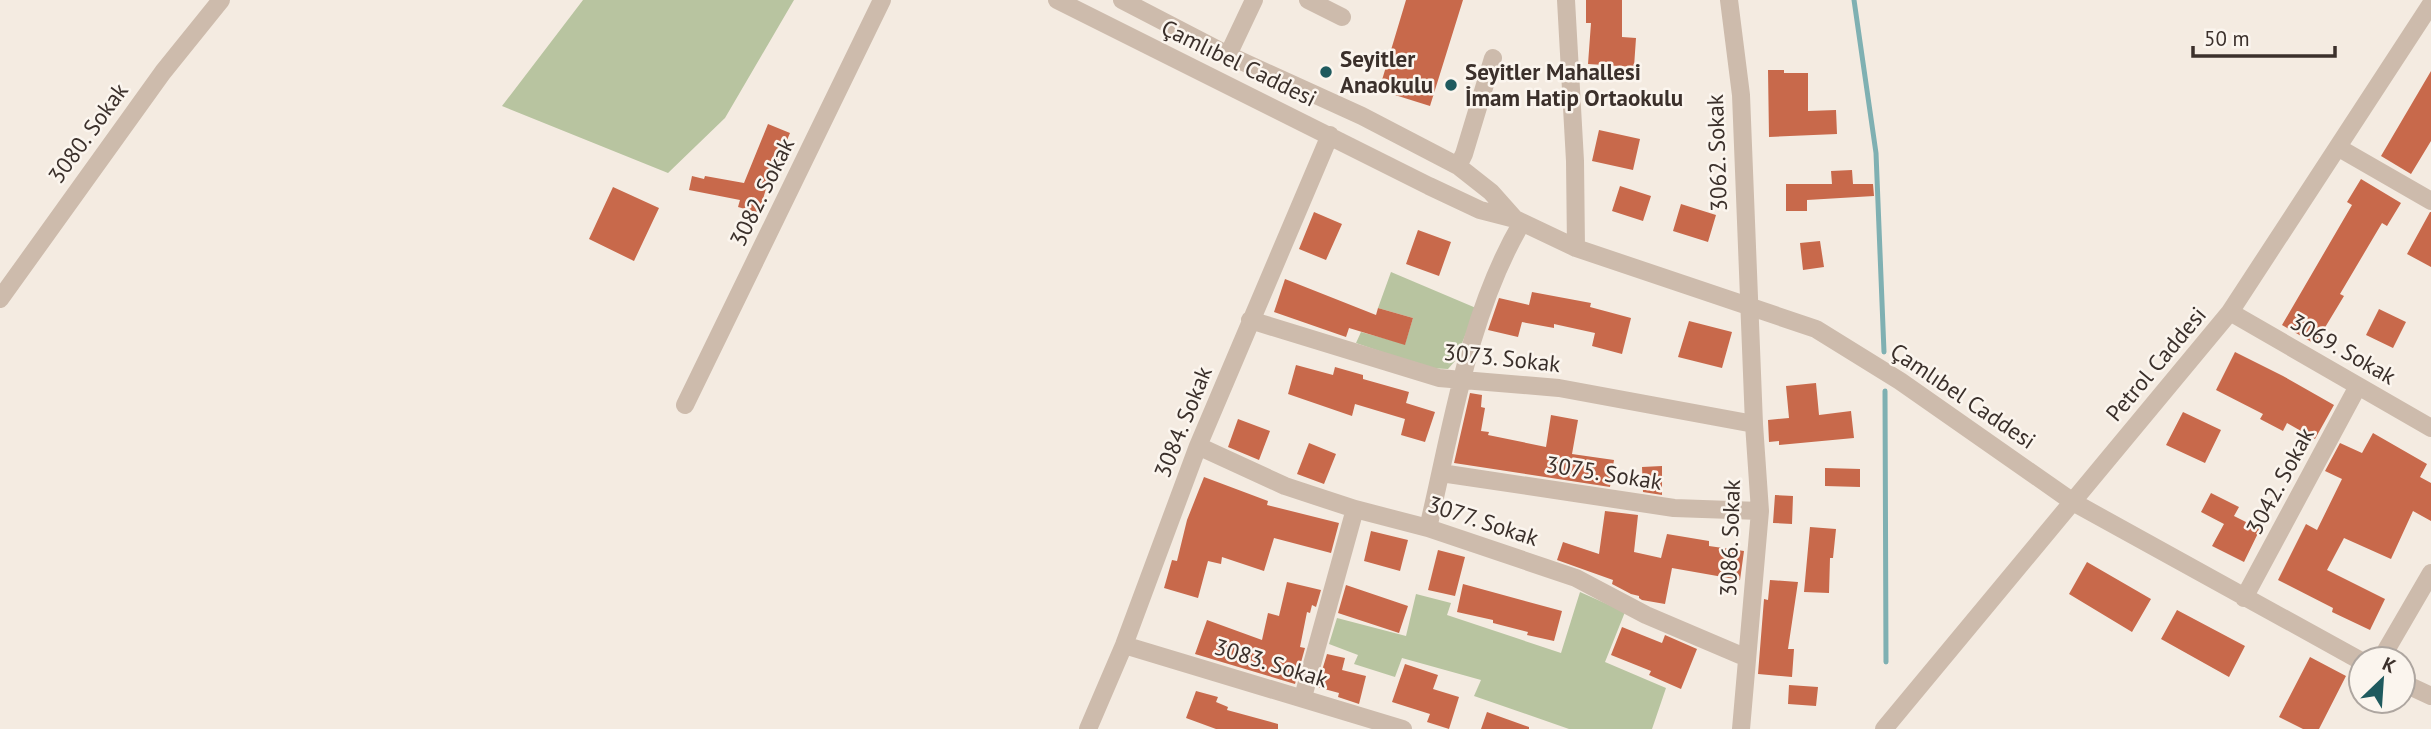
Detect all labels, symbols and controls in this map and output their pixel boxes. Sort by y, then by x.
street label: Çamlıbel Caddesi [1157,12,1322,113]
scale bar [2193,14,2335,58]
text: 50 m [2204,25,2250,52]
place label: Seyitler Anaokulu [1340,44,1433,99]
place label: Seyitler Mahallesi İmam Hatip Ortaokulu [1465,57,1683,112]
marker: Seyitler Anaokulu [1318,64,1334,80]
street label: 3080. Sokak [41,77,134,189]
marker: Seyitler Mahallesi İmam Hatip Ortaokulu [1443,77,1459,93]
street label: 3062. Sokak [1700,94,1733,212]
street label: 3082. Sokak [723,133,800,251]
street label: Petrol Caddesi [2099,300,2212,427]
street label: 3069. Sokak [2285,307,2401,390]
street label: Çamlıbel Caddesi [1885,336,2041,455]
street label: 3073. Sokak [1442,337,1562,378]
street label: 3084. Sokak [1147,362,1218,482]
street label: 3042. Sokak [2239,422,2320,539]
street label: 3075. Sokak [1544,449,1664,496]
street label: 3086. Sokak [1713,479,1746,597]
street label: 3077. Sokak [1424,489,1542,552]
street label: 3083. Sokak [1211,631,1332,694]
north arrow [2347,645,2417,715]
text: K [2379,651,2400,678]

